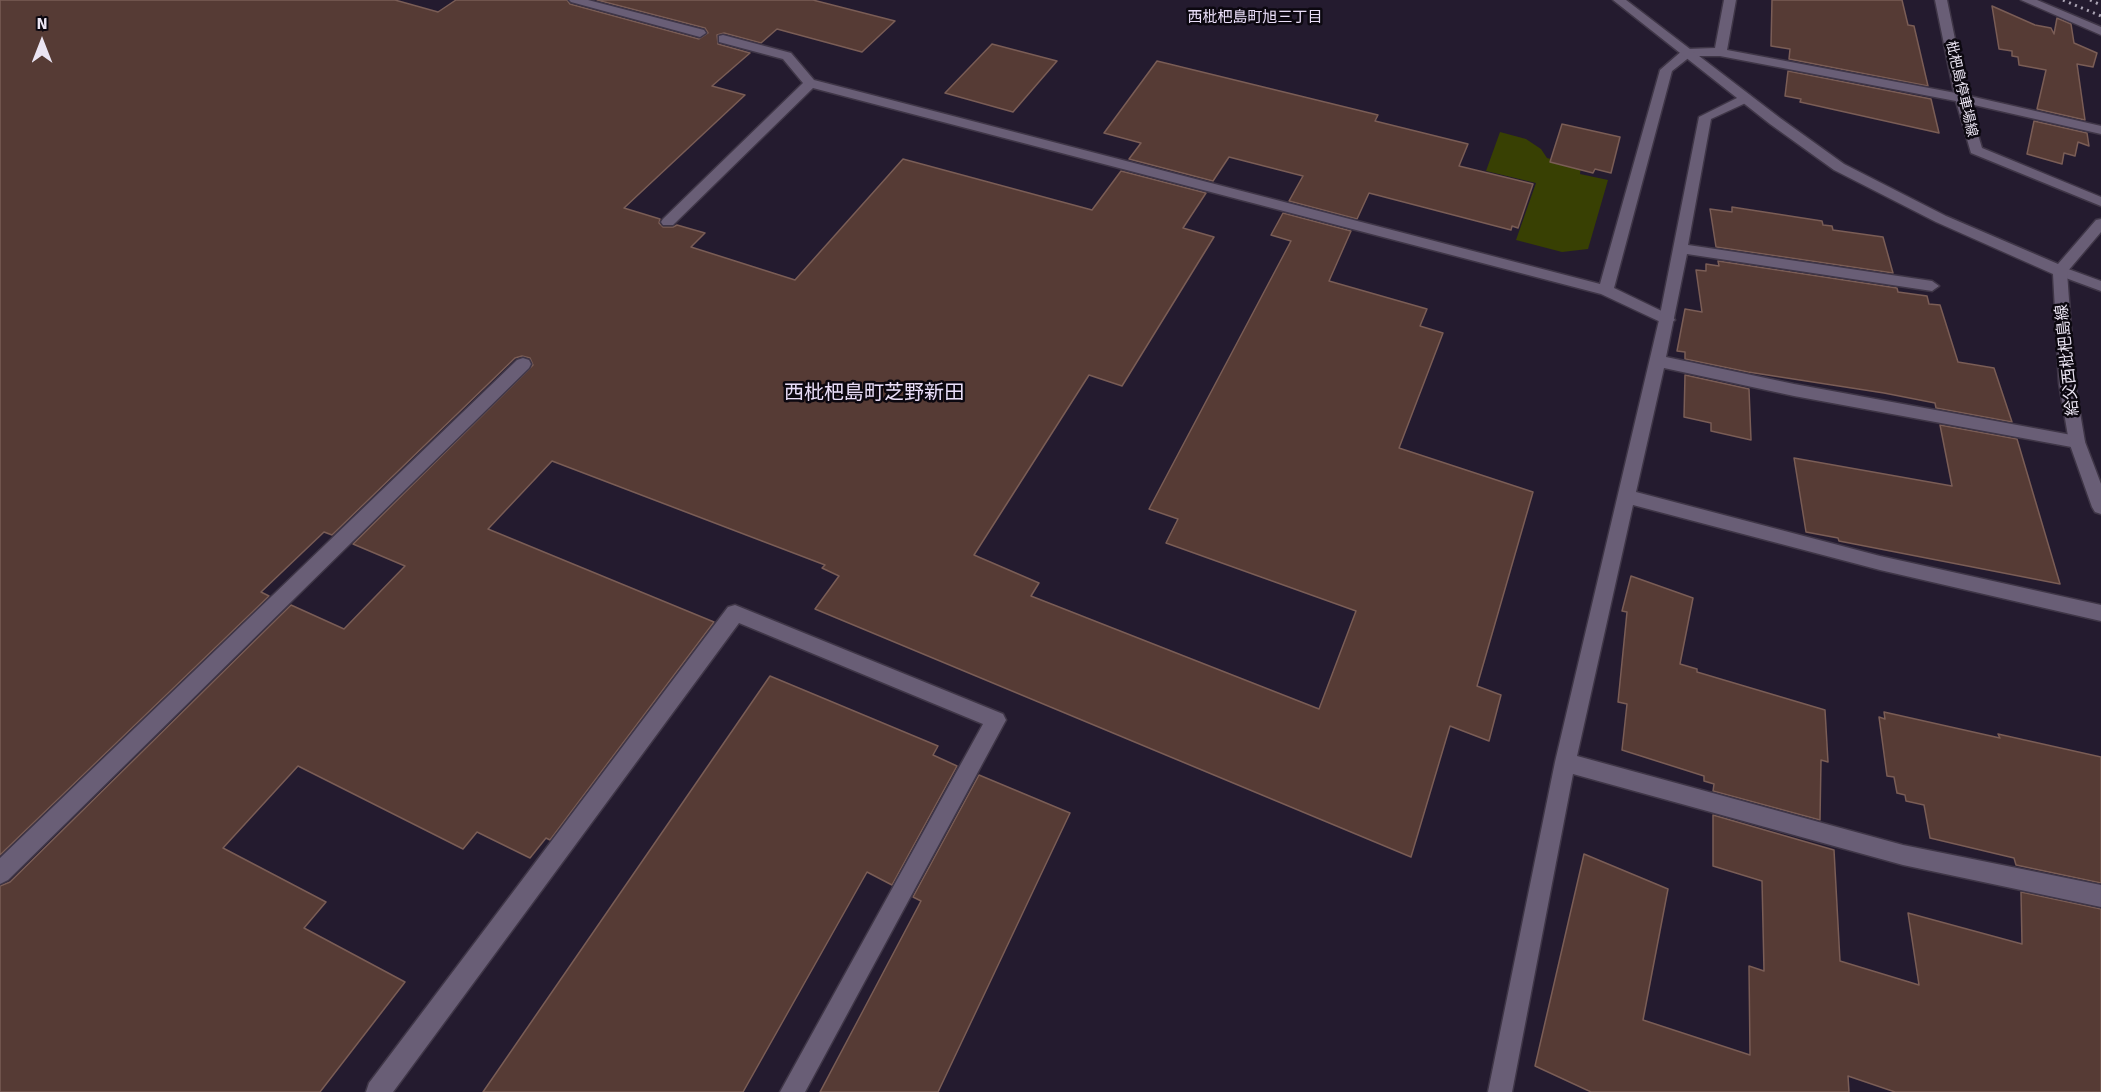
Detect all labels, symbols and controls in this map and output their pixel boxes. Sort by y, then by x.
district label: 西枇杷島町旭三丁目 [1188,9,1322,27]
north arrow [12,12,72,72]
text: N [36,14,48,34]
street label: 枇杷島停車場線 [1942,39,1980,139]
street label: 給父西枇杷島線 [2053,303,2083,417]
district label: 西枇杷島町芝野新田 [784,382,964,406]

